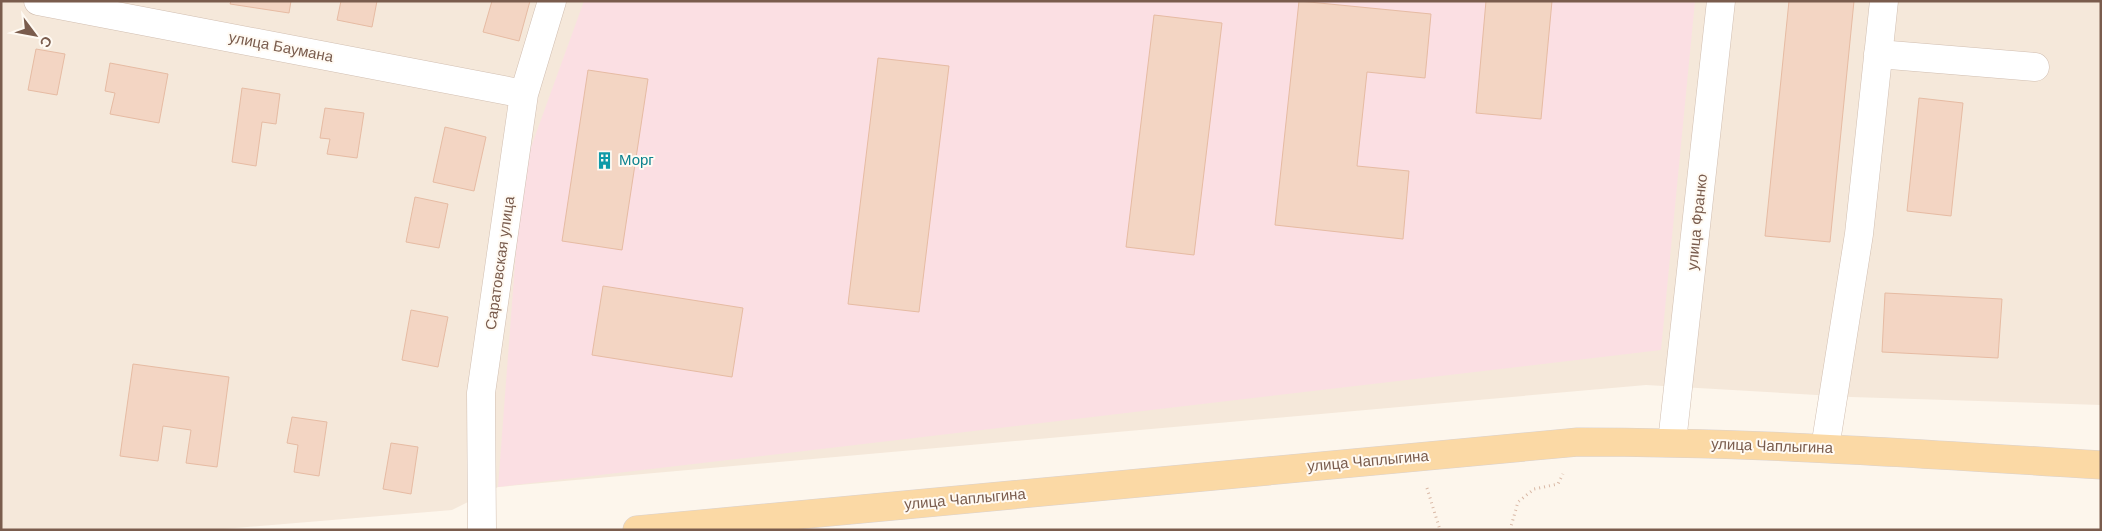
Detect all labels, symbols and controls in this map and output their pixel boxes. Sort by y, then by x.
north arrow [10,10,60,60]
street label: улица Баумана [227,28,335,65]
text: С [37,33,55,50]
building icon: Морг [595,150,615,170]
place label: Морг [619,151,654,168]
street label: улица Франко [1683,173,1710,271]
street label: Саратовская улица [482,194,517,331]
street label: улица Чаплыгина [1711,435,1834,456]
street label: улица Чаплыгина [1307,447,1430,474]
street label: улица Чаплыгина [904,485,1027,512]

